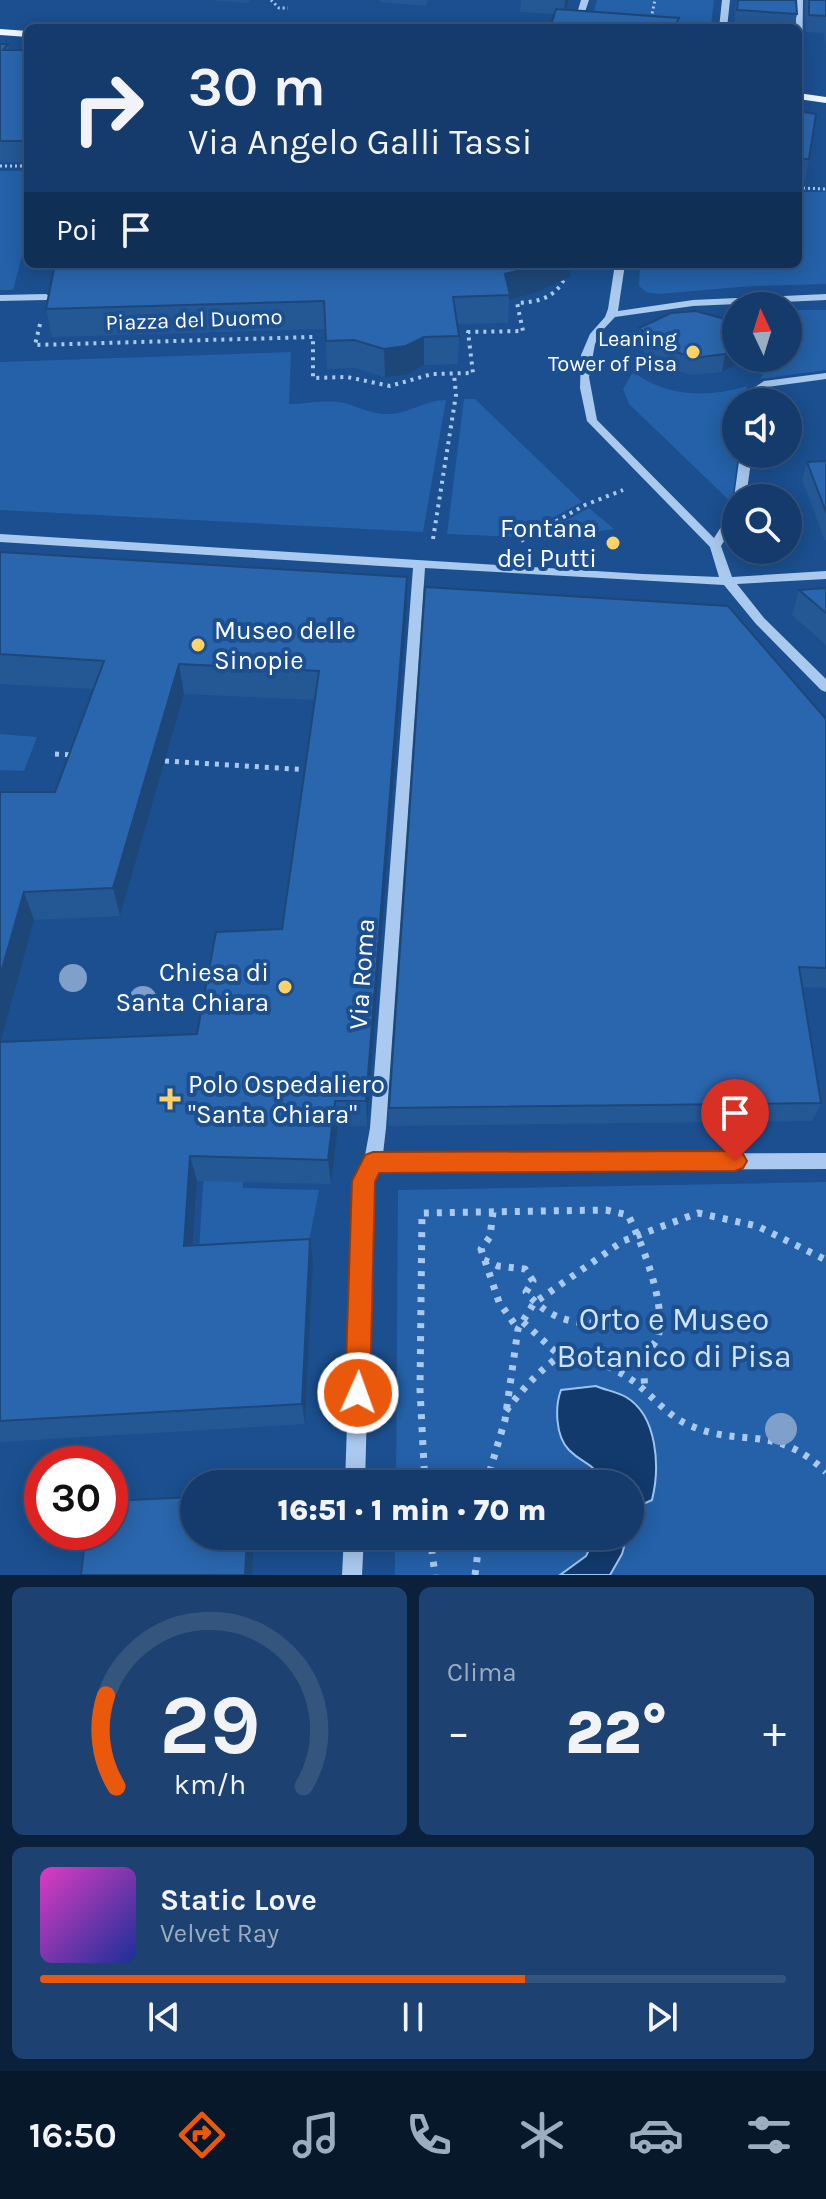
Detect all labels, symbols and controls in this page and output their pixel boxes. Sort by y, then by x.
text: 30 m [188,54,326,119]
icon: right [56,56,160,160]
text: Via Angelo Galli Tassi [188,121,533,163]
icon: arrive [114,208,158,252]
text: Poi [56,212,98,248]
north arrow [722,292,802,372]
map controls [722,292,802,564]
street label: Piazza del Duomo [105,304,283,336]
place label: Leaning Tower of Pisa [548,326,678,377]
marker: Leaning Tower of Pisa [684,343,702,361]
button: sound [722,388,802,468]
button: search [722,484,802,564]
place label: Fontana dei Putti [497,513,597,574]
marker: Fontana dei Putti [604,534,622,552]
place label: Museo delle Sinopie [214,615,356,676]
marker: Museo delle Sinopie [189,636,207,654]
street label: Via Roma [343,917,381,1031]
place label: Chiesa di Santa Chiara [116,957,269,1018]
marker: Chiesa di Santa Chiara [276,978,294,996]
place label: Polo Ospedaliero "Santa Chiara" [188,1069,385,1130]
pin [701,1079,769,1161]
marker: Polo Ospedaliero "Santa Chiara" [159,1088,181,1110]
icon: arrive [713,1091,757,1135]
park label: Orto e Museo Botanico di Pisa [556,1301,792,1375]
position arrow [316,1351,400,1435]
speed limit sign: 30 [24,1446,128,1550]
text: 16:51 · 1 min · 70 m [278,1492,546,1528]
text: Clima [447,1657,517,1688]
text: 29 [159,1677,260,1774]
text: 22° [565,1698,668,1768]
text: − [447,1707,470,1758]
text: + [763,1707,786,1758]
text: km/h [173,1768,246,1801]
text: Static Love [160,1882,317,1918]
text: Velvet Ray [160,1918,279,1949]
icon: previous [142,1995,186,2039]
icon: pause [391,1995,435,2039]
icon: next [640,1995,684,2039]
icon: directions [174,2107,230,2163]
icon: music [288,2107,344,2163]
icon: phone [401,2107,457,2163]
icon: climate [514,2107,570,2163]
icon: car [628,2107,684,2163]
icon: filters [741,2107,797,2163]
text: 16:50 [29,2114,117,2156]

